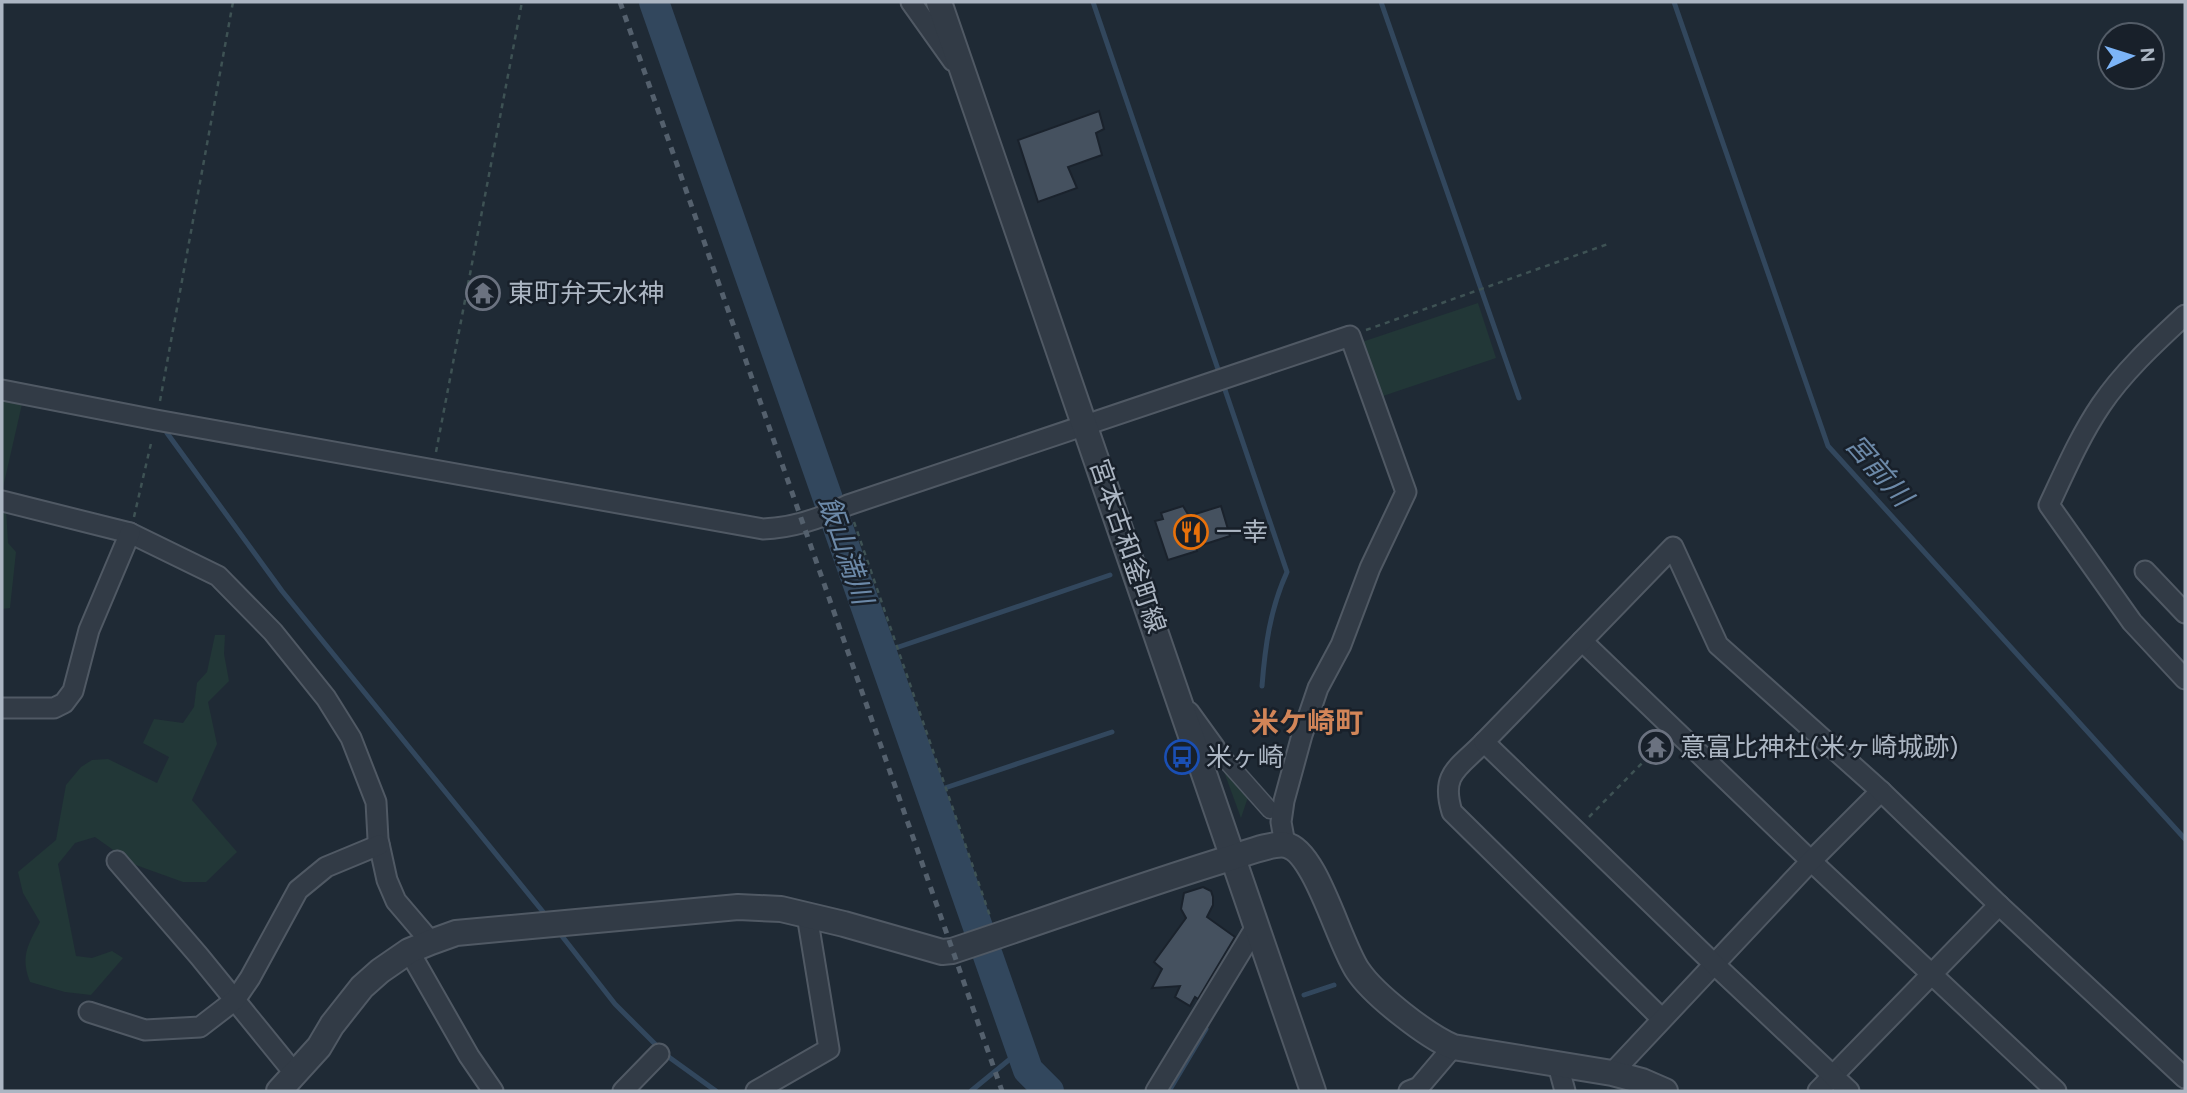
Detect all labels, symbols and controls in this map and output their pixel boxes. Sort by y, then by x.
north arrow [2096,21,2166,91]
text: N [2135,47,2159,63]
temple icon: 東町弁天水神 [464,274,502,312]
place label: 東町弁天水神 [508,277,664,309]
water label: 宮前川 [1839,427,1921,515]
street label: 宮本古和釜町線 [1083,455,1173,637]
water label: 飯山満川 [812,492,881,611]
restaurant icon: 一幸 [1172,513,1210,551]
place label: 一幸 [1216,516,1268,548]
district label: 米ケ崎町 [1251,705,1363,739]
temple icon: 意富比神社(米ヶ崎城跡) [1637,728,1675,766]
place label: 意富比神社(米ヶ崎城跡) [1680,731,1958,763]
bus stop icon: 米ヶ崎 [1163,738,1201,776]
place label: 米ヶ崎 [1206,741,1284,773]

